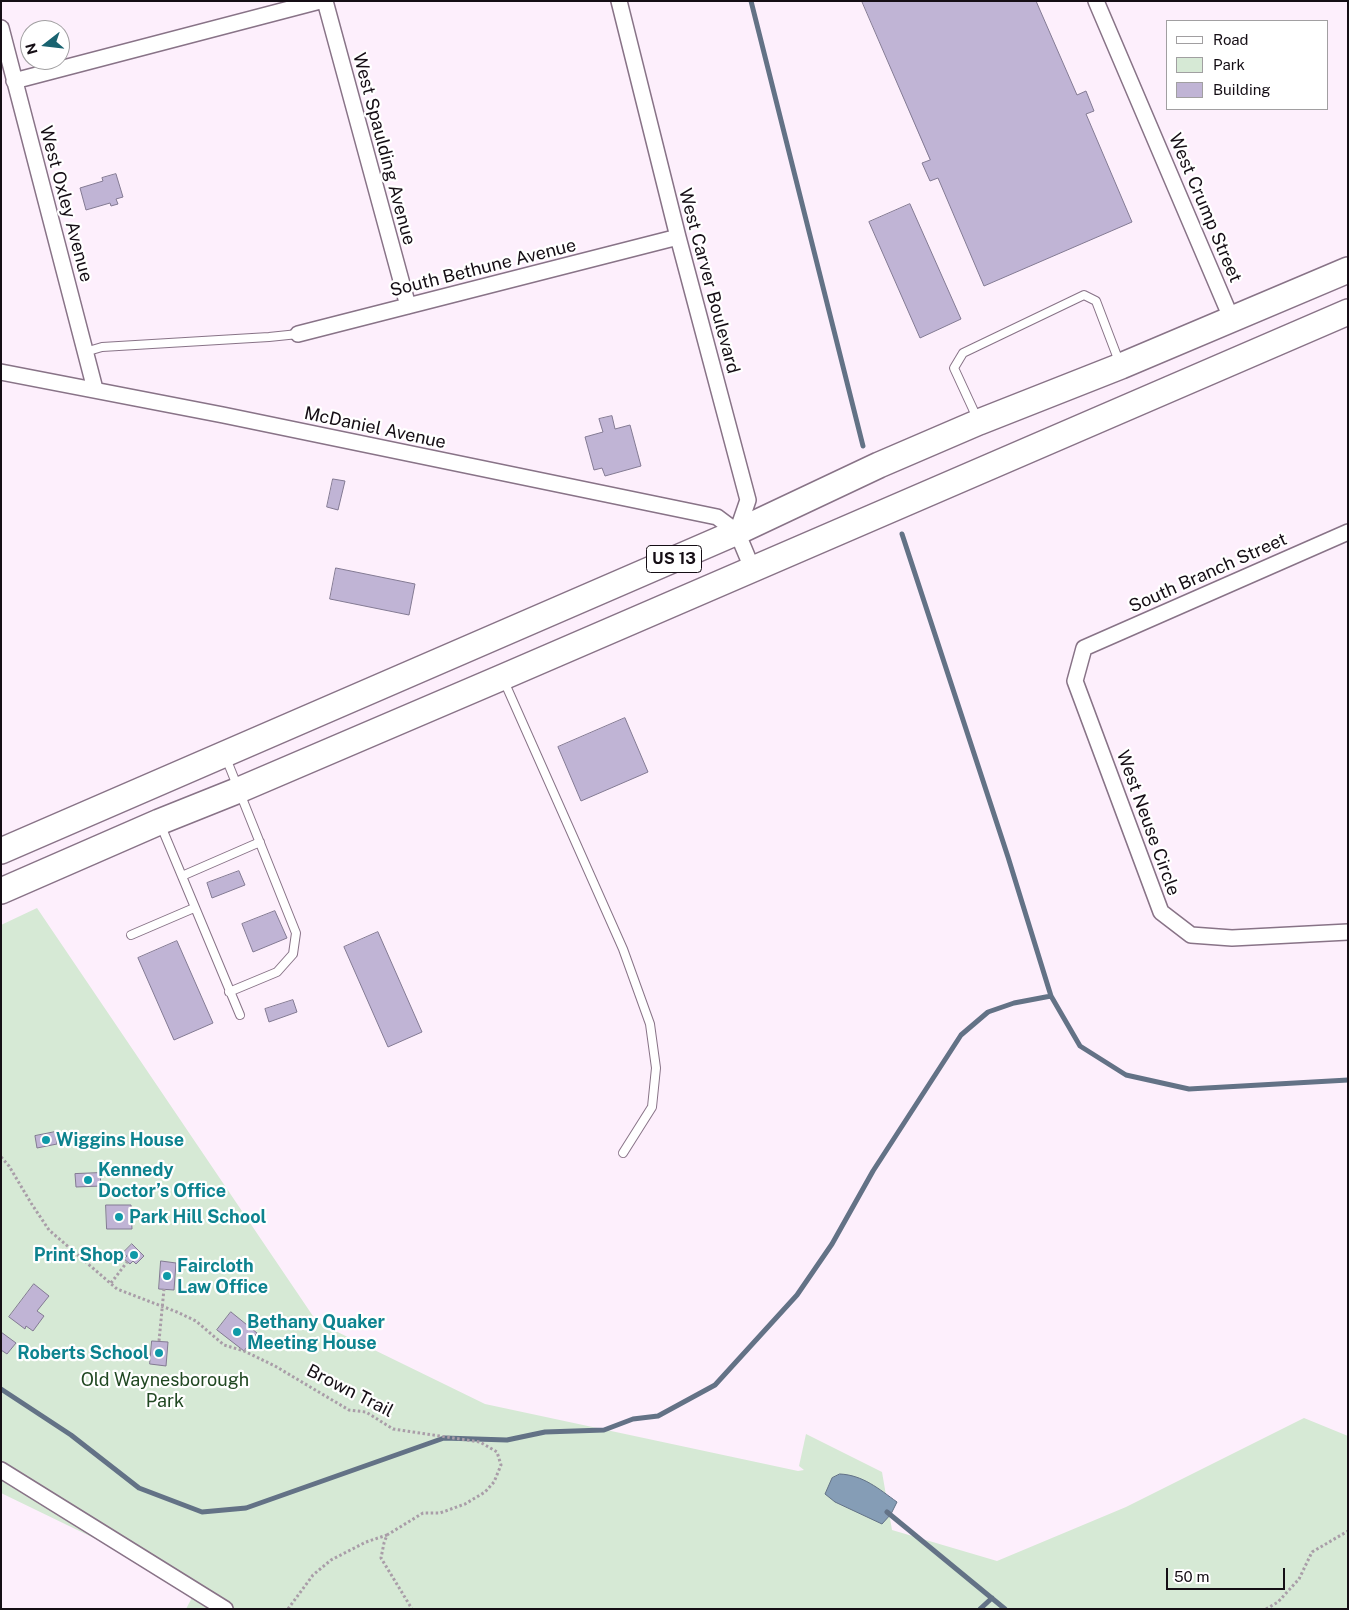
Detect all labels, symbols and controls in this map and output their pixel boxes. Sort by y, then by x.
north arrow [20,20,70,70]
legend [1166,20,1329,110]
text: Road [1213,31,1249,48]
text: N [22,41,41,56]
street label: West Spaulding Avenue [348,50,420,248]
text: Park [1213,56,1245,73]
text: Building [1213,81,1271,98]
street label: West Oxley Avenue [35,124,97,284]
street label: West Crump Street [1164,130,1246,286]
street label: West Carver Boulevard [674,186,744,376]
street label: South Bethune Avenue [388,234,578,302]
street label: McDaniel Avenue [302,402,448,454]
street label: South Branch Street [1126,528,1290,618]
road number: US 13 [646,546,702,572]
street label: West Neuse Circle [1112,747,1184,899]
place label: Wiggins House [56,1129,184,1151]
marker: Wiggins House [40,1134,52,1146]
place label: Kennedy Doctor’s Office [98,1159,226,1202]
marker: Kennedy Doctor’s Office [82,1174,94,1186]
place label: Park Hill School [129,1206,266,1228]
marker: Park Hill School [113,1211,125,1223]
place label: Print Shop [34,1244,124,1266]
marker: Print Shop [128,1249,140,1261]
place label: Faircloth Law Office [177,1255,268,1298]
marker: Faircloth Law Office [161,1270,173,1282]
place label: Bethany Quaker Meeting House [247,1311,385,1354]
marker: Bethany Quaker Meeting House [231,1326,243,1338]
place label: Roberts School [17,1342,149,1364]
marker: Roberts School [153,1347,165,1359]
street label: Brown Trail [303,1360,397,1422]
park label: Old Waynesborough Park [81,1369,249,1412]
scale bar [1169,1558,1288,1590]
text: 50 m [1174,1568,1209,1585]

